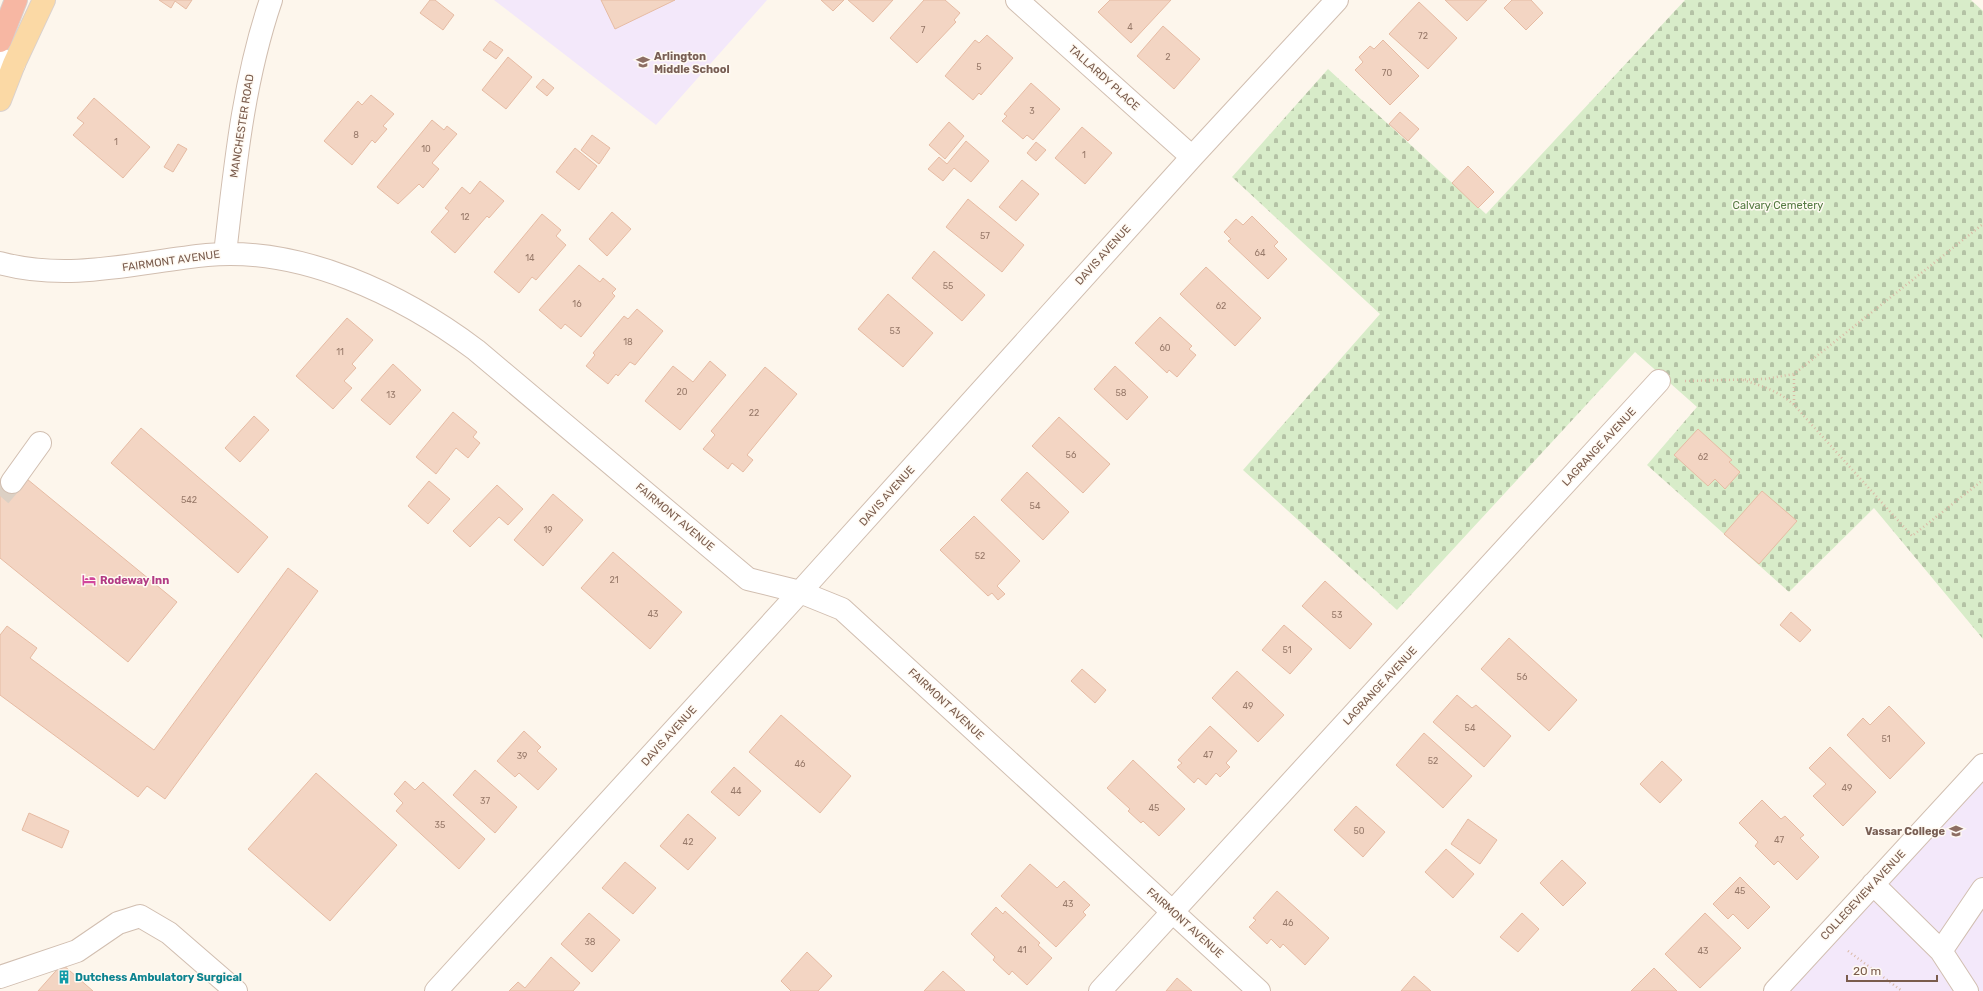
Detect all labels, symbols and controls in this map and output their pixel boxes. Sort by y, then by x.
house number: 4 [1127,22,1133,32]
house number: 7 [921,25,926,35]
house number: 72 [1418,31,1428,41]
street label: TALLARDY PLACE [1066,43,1142,114]
place label: Arlington Middle School [654,50,730,76]
house number: 2 [1165,52,1171,62]
school or university icon: Arlington Middle School [635,54,651,70]
house number: 5 [976,62,982,72]
house number: 70 [1382,68,1392,78]
street label: MANCHESTER ROAD [227,73,257,179]
house number: 3 [1029,106,1035,116]
house number: 8 [353,130,359,140]
house number: 1 [114,137,118,147]
house number: 10 [421,144,431,154]
house number: 1 [1082,150,1086,160]
park label: Calvary Cemetery [1733,199,1823,212]
house number: 12 [460,212,470,222]
street label: DAVIS AVENUE [1073,222,1134,288]
house number: 57 [980,231,990,241]
street label: FAIRMONT AVENUE [121,248,221,274]
house number: 64 [1254,248,1266,258]
house number: 14 [525,253,535,263]
house number: 55 [943,281,953,291]
house number: 16 [572,299,582,309]
house number: 62 [1216,301,1226,311]
house number: 53 [890,326,900,336]
house number: 18 [623,337,633,347]
house number: 60 [1159,343,1171,353]
house number: 11 [336,347,344,357]
house number: 20 [677,387,688,397]
house number: 58 [1115,388,1127,398]
house number: 13 [386,390,396,400]
street label: LAGRANGE AVENUE [1559,405,1639,489]
house number: 22 [749,408,759,418]
house number: 56 [1066,450,1077,460]
house number: 62 [1698,452,1708,462]
street label: DAVIS AVENUE [857,463,918,529]
street label: FAIRMONT AVENUE [633,480,717,554]
house number: 542 [181,495,197,505]
house number: 54 [1030,501,1041,511]
house number: 19 [543,525,553,535]
house number: 52 [975,551,985,561]
hotel icon: Rodeway Inn [81,572,97,588]
place label: Rodeway Inn [100,574,169,587]
house number: 21 [609,575,619,585]
house number: 43 [648,609,659,619]
house number: 53 [1332,610,1342,620]
street label: LAGRANGE AVENUE [1340,644,1420,728]
house number: 51 [1282,645,1292,655]
street label: FAIRMONT AVENUE [906,666,987,743]
house number: 56 [1517,672,1528,682]
house number: 49 [1243,701,1253,711]
street label: DAVIS AVENUE [639,703,700,769]
house number: 54 [1465,723,1476,733]
house number: 51 [1881,734,1891,744]
house number: 47 [1203,750,1213,760]
house number: 39 [517,751,527,761]
house number: 52 [1428,756,1438,766]
house number: 46 [794,759,806,769]
house number: 49 [1842,783,1852,793]
house number: 44 [730,786,742,796]
house number: 37 [480,796,490,806]
house number: 45 [1149,803,1159,813]
house number: 35 [435,820,445,830]
school or university icon: Vassar College [1948,823,1964,839]
place label: Vassar College [1865,825,1945,838]
house number: 50 [1353,826,1365,836]
house number: 47 [1774,835,1784,845]
house number: 42 [683,837,693,847]
street label: COLLEGEVIEW AVENUE [1818,847,1908,943]
street label: FAIRMONT AVENUE [1144,885,1226,961]
house number: 45 [1735,886,1745,896]
house number: 43 [1063,899,1074,909]
house number: 46 [1282,918,1294,928]
house number: 38 [584,937,596,947]
house number: 41 [1017,945,1027,955]
house number: 43 [1698,946,1709,956]
scale bar [1847,957,1937,983]
text: 20 m [1853,964,1881,978]
building icon: Dutchess Ambulatory Surgical [56,969,72,985]
place label: Dutchess Ambulatory Surgical [75,971,242,984]

